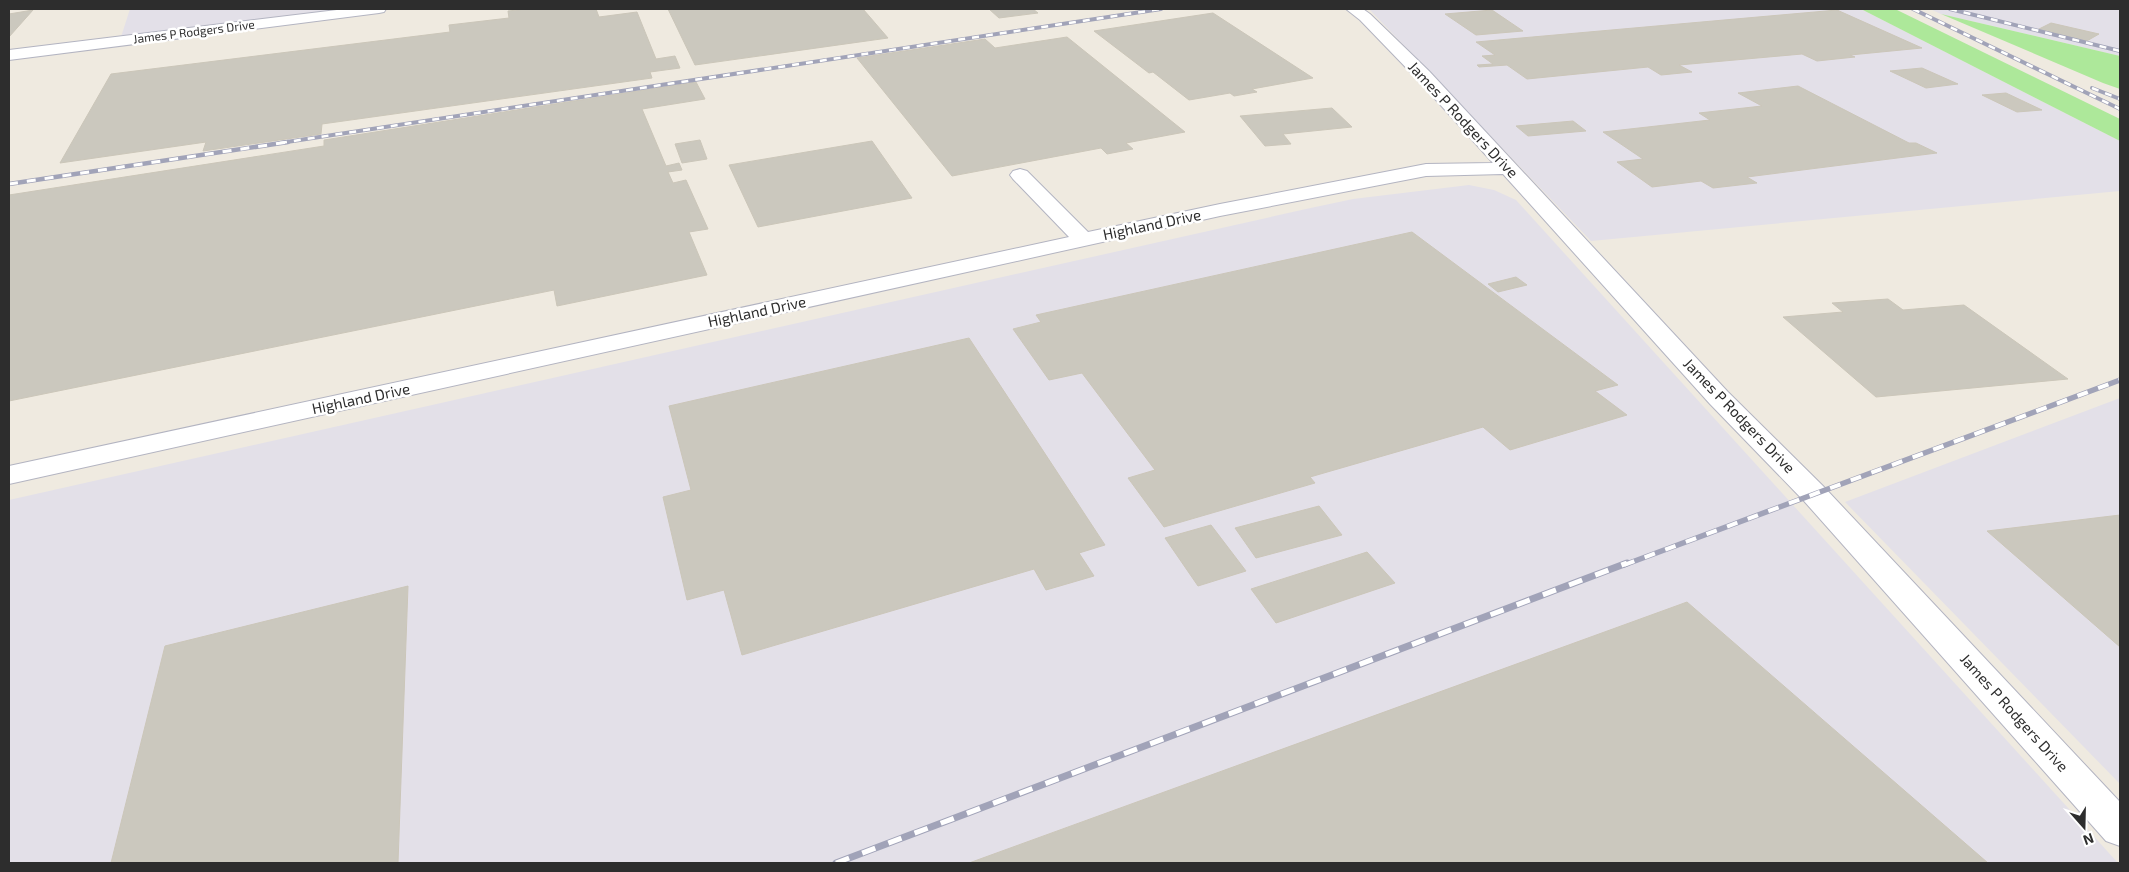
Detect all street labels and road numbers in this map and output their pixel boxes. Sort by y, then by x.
street label: James P Rodgers Drive [132,17,255,45]
street label: James P Rodgers Drive [1405,57,1522,181]
street label: Highland Drive [1101,205,1202,243]
street label: Highland Drive [706,292,807,330]
street label: James P Rodgers Drive [1680,354,1799,476]
street label: Highland Drive [310,379,411,417]
street label: James P Rodgers Drive [1957,650,2073,775]

